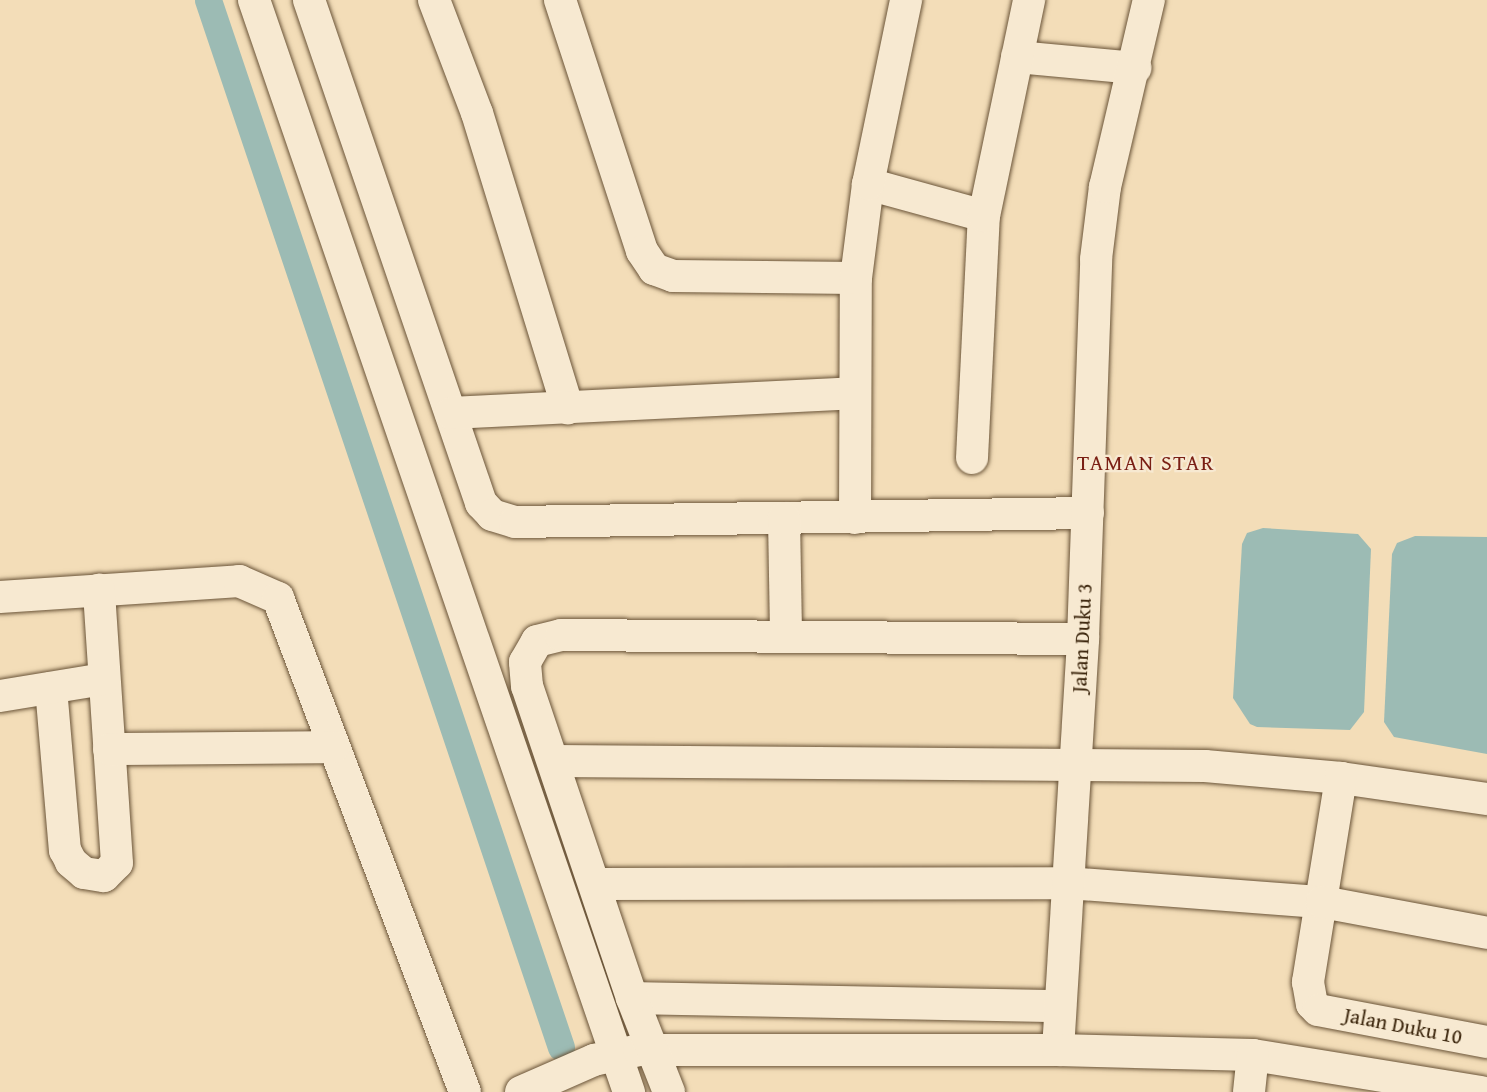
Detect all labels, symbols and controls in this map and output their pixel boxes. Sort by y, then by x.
district label: TAMAN STAR [1077,450,1215,476]
street label: Jalan Duku 3 [1067,583,1097,693]
street label: Jalan Duku 10 [1342,1002,1464,1050]

